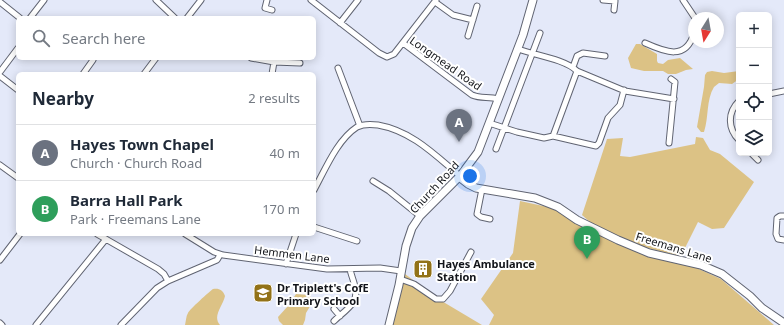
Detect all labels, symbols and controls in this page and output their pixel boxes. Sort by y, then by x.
north arrow [688,12,724,48]
map controls [736,12,772,156]
button: + [736,12,772,48]
search box [16,16,316,60]
icon: search [30,27,52,49]
text: Search here [62,28,145,48]
street label: Longmead Road [407,33,485,93]
button: − [736,48,772,84]
button: locate [736,84,772,120]
text: Nearby [32,87,94,110]
text: 2 results [248,89,300,107]
pin: A [446,109,472,142]
button: layers [736,120,772,156]
text: Hayes Town Chapel [70,134,214,154]
text: A [41,144,50,162]
text: 40 m [270,144,300,162]
text: Church · Church Road [70,154,202,172]
street label: Church Road [406,158,462,216]
your location [460,166,480,186]
text: Barra Hall Park [70,190,183,210]
text: B [41,200,49,218]
text: 170 m [262,200,300,218]
text: Park · Freemans Lane [70,210,201,228]
pin: B [574,226,600,259]
street label: Freemans Lane [634,228,714,266]
street label: Hemmen Lane [254,242,330,266]
place label: Hayes Ambulance Station [437,256,535,284]
building icon: Hayes Ambulance Station [412,258,434,280]
place label: Dr Triplett's CofE Primary School [277,280,369,308]
school or university icon: Dr Triplett's CofE Primary School [252,282,274,304]

